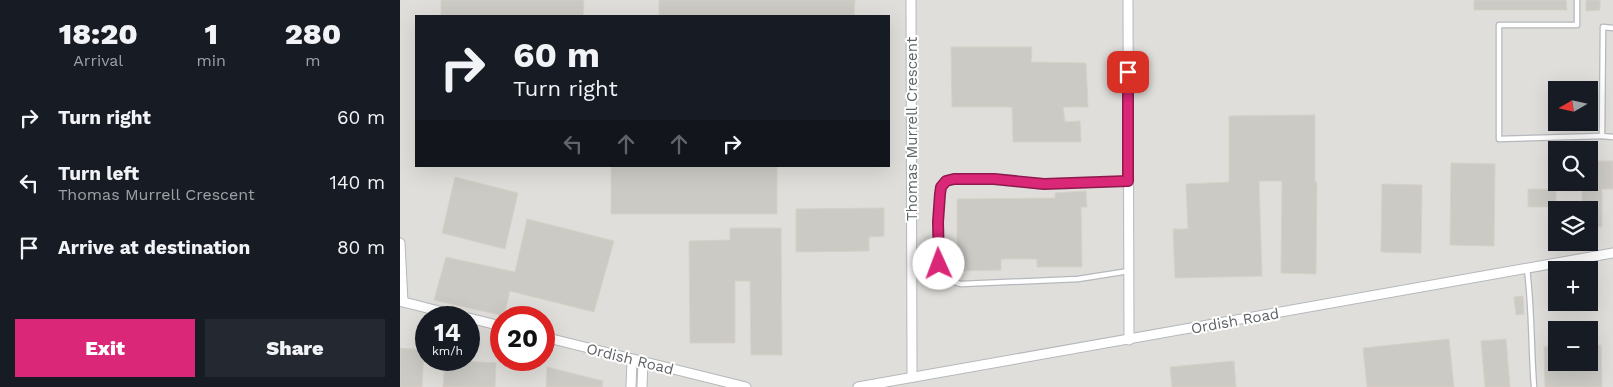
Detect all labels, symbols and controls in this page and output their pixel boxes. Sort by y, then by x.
text: 18:20 [59,16,138,51]
text: 1 [205,16,218,51]
text: 280 [285,16,341,51]
text: 60 m [513,34,600,76]
icon: right [430,35,495,100]
street label: Thomas Murrell Crescent [903,36,921,221]
text: Arrival [73,51,123,70]
text: min [197,51,226,70]
text: m [305,51,321,70]
pin [1107,51,1149,93]
icon: arrive [1114,58,1142,86]
text: Turn right [513,76,618,101]
north arrow [1548,81,1598,131]
map controls [1548,81,1598,371]
icon: right [15,104,43,132]
text: Turn right [58,106,151,129]
text: 60 m [337,106,385,129]
icon: left [559,130,587,158]
icon: ahead [612,130,640,158]
icon: ahead [665,130,693,158]
icon: right [718,130,746,158]
button: search [1548,141,1598,191]
text: Turn left [58,162,139,185]
icon: left [15,169,43,197]
text: 140 m [330,171,385,194]
text: Thomas Murrell Crescent [58,185,255,204]
button: layers [1548,201,1598,251]
icon: arrive [15,234,43,262]
text: Arrive at destination [58,236,250,259]
text: 80 m [337,236,385,259]
position arrow [912,237,964,289]
button: + [1548,261,1598,311]
street label: Ordish Road [1189,304,1281,338]
speed limit sign: 20 [490,306,555,371]
text: 14 [434,318,461,347]
button: Exit [15,319,195,377]
button: Share [205,319,385,377]
button: − [1548,321,1598,371]
street label: Ordish Road [584,339,676,379]
text: km/h [432,344,463,358]

